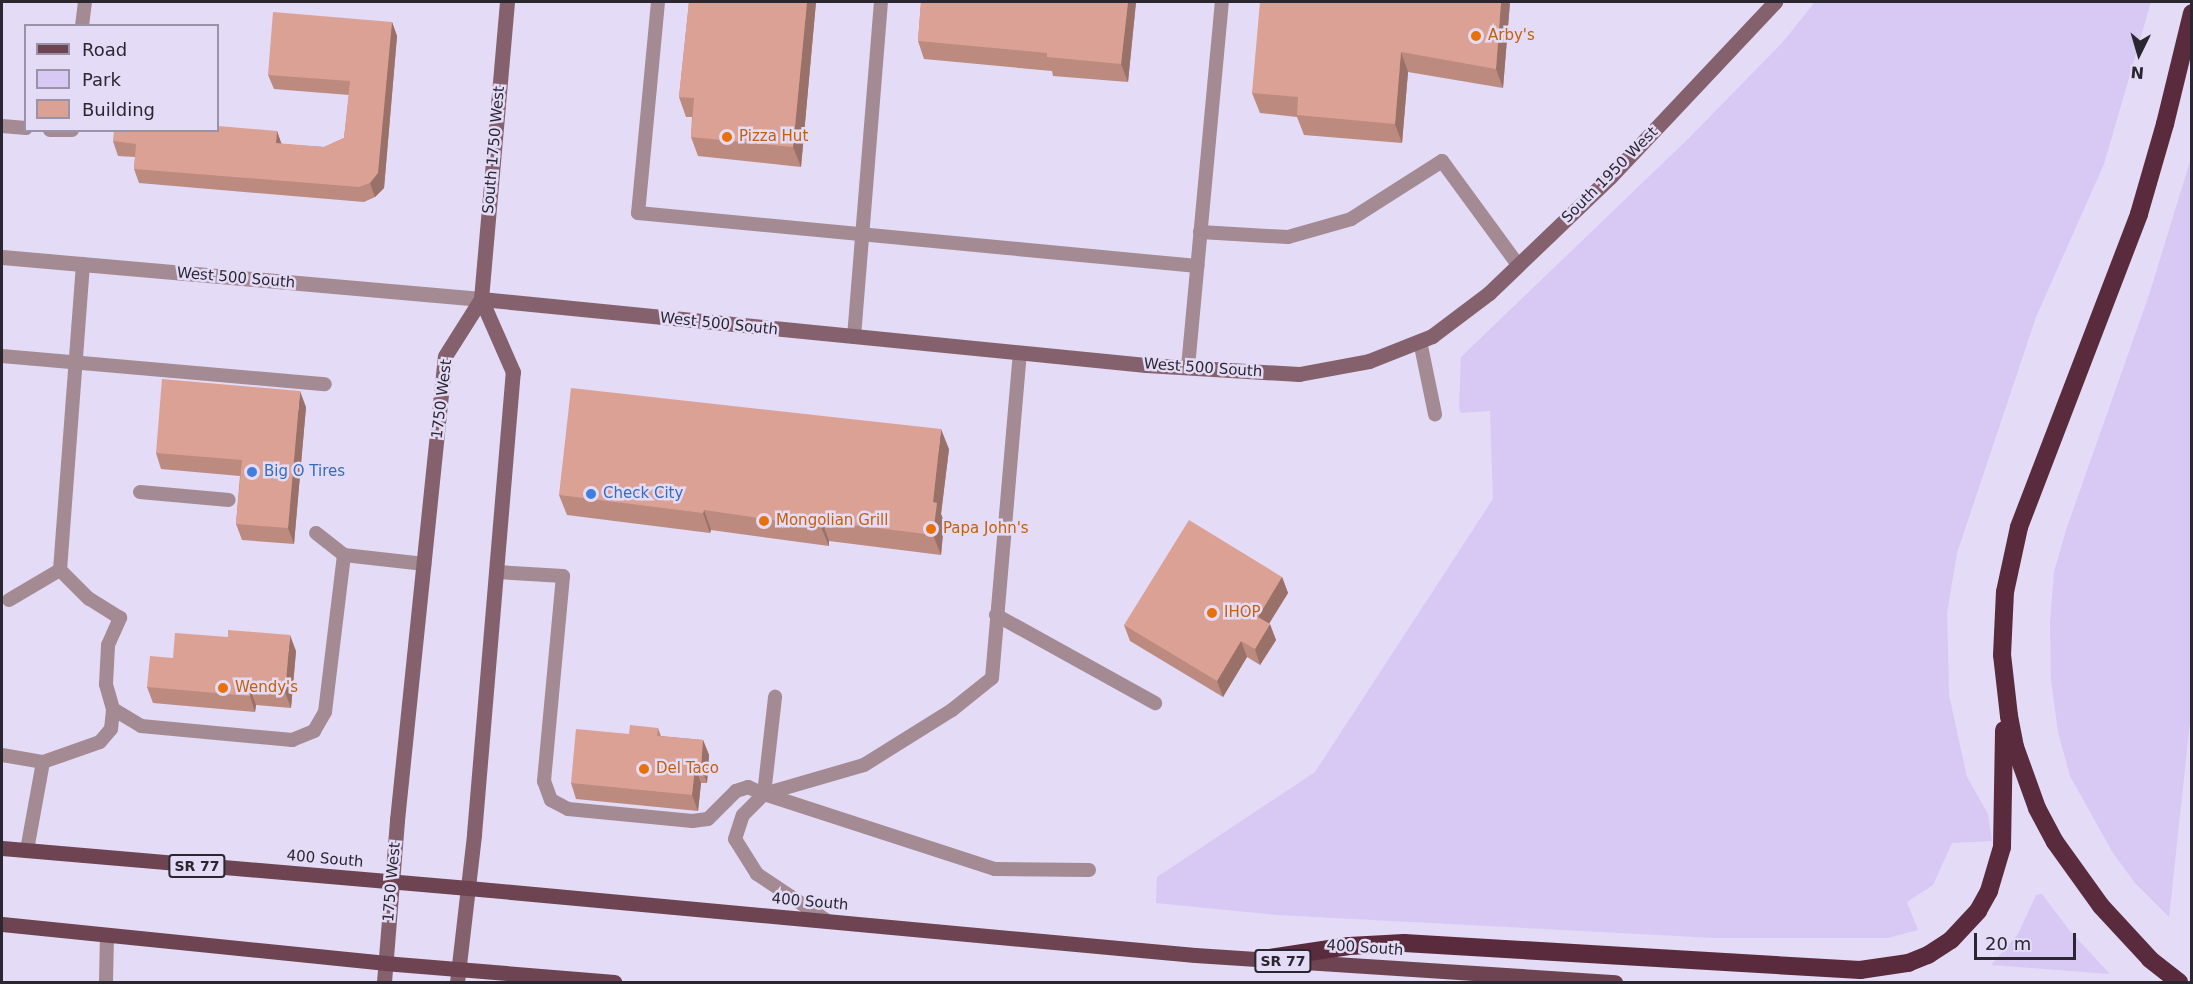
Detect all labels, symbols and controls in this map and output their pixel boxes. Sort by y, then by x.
legend [24,24,219,132]
north arrow [2109,24,2169,84]
place label: Arby's [1488,27,1535,45]
marker: Arby's [1469,29,1483,43]
text: Road [82,39,127,60]
text: N [2130,62,2145,82]
text: Park [82,69,121,90]
street label: South 1750 West [479,85,509,215]
text: Building [82,99,155,120]
street label: South 1950 West [1558,123,1662,227]
place label: Pizza Hut [739,128,808,146]
marker: Pizza Hut [720,130,734,144]
street label: West 500 South [176,264,296,292]
street label: West 500 South [659,309,779,339]
street label: West 500 South [1143,355,1263,381]
street label: 1750 West [428,358,456,440]
place label: Big O Tires [264,463,345,481]
marker: Big O Tires [245,465,259,479]
place label: Check City [603,485,683,503]
marker: Check City [584,487,598,501]
place label: Mongolian Grill [776,512,888,530]
marker: Mongolian Grill [757,514,771,528]
place label: Papa John's [943,520,1029,538]
marker: Papa John's [924,522,938,536]
place label: IHOP [1224,604,1261,622]
marker: IHOP [1205,606,1219,620]
place label: Wendy's [235,679,298,697]
marker: Wendy's [216,681,230,695]
place label: Del Taco [656,760,719,778]
marker: Del Taco [637,762,651,776]
street label: 1750 West [380,841,404,923]
street label: 400 South [286,847,364,871]
road number: SR 77 [167,855,227,877]
street label: 400 South [771,890,849,914]
scale bar [1977,921,2079,959]
text: 20 m [1985,933,2031,954]
street label: 400 South [1326,936,1404,960]
road number: SR 77 [1253,950,1313,972]

